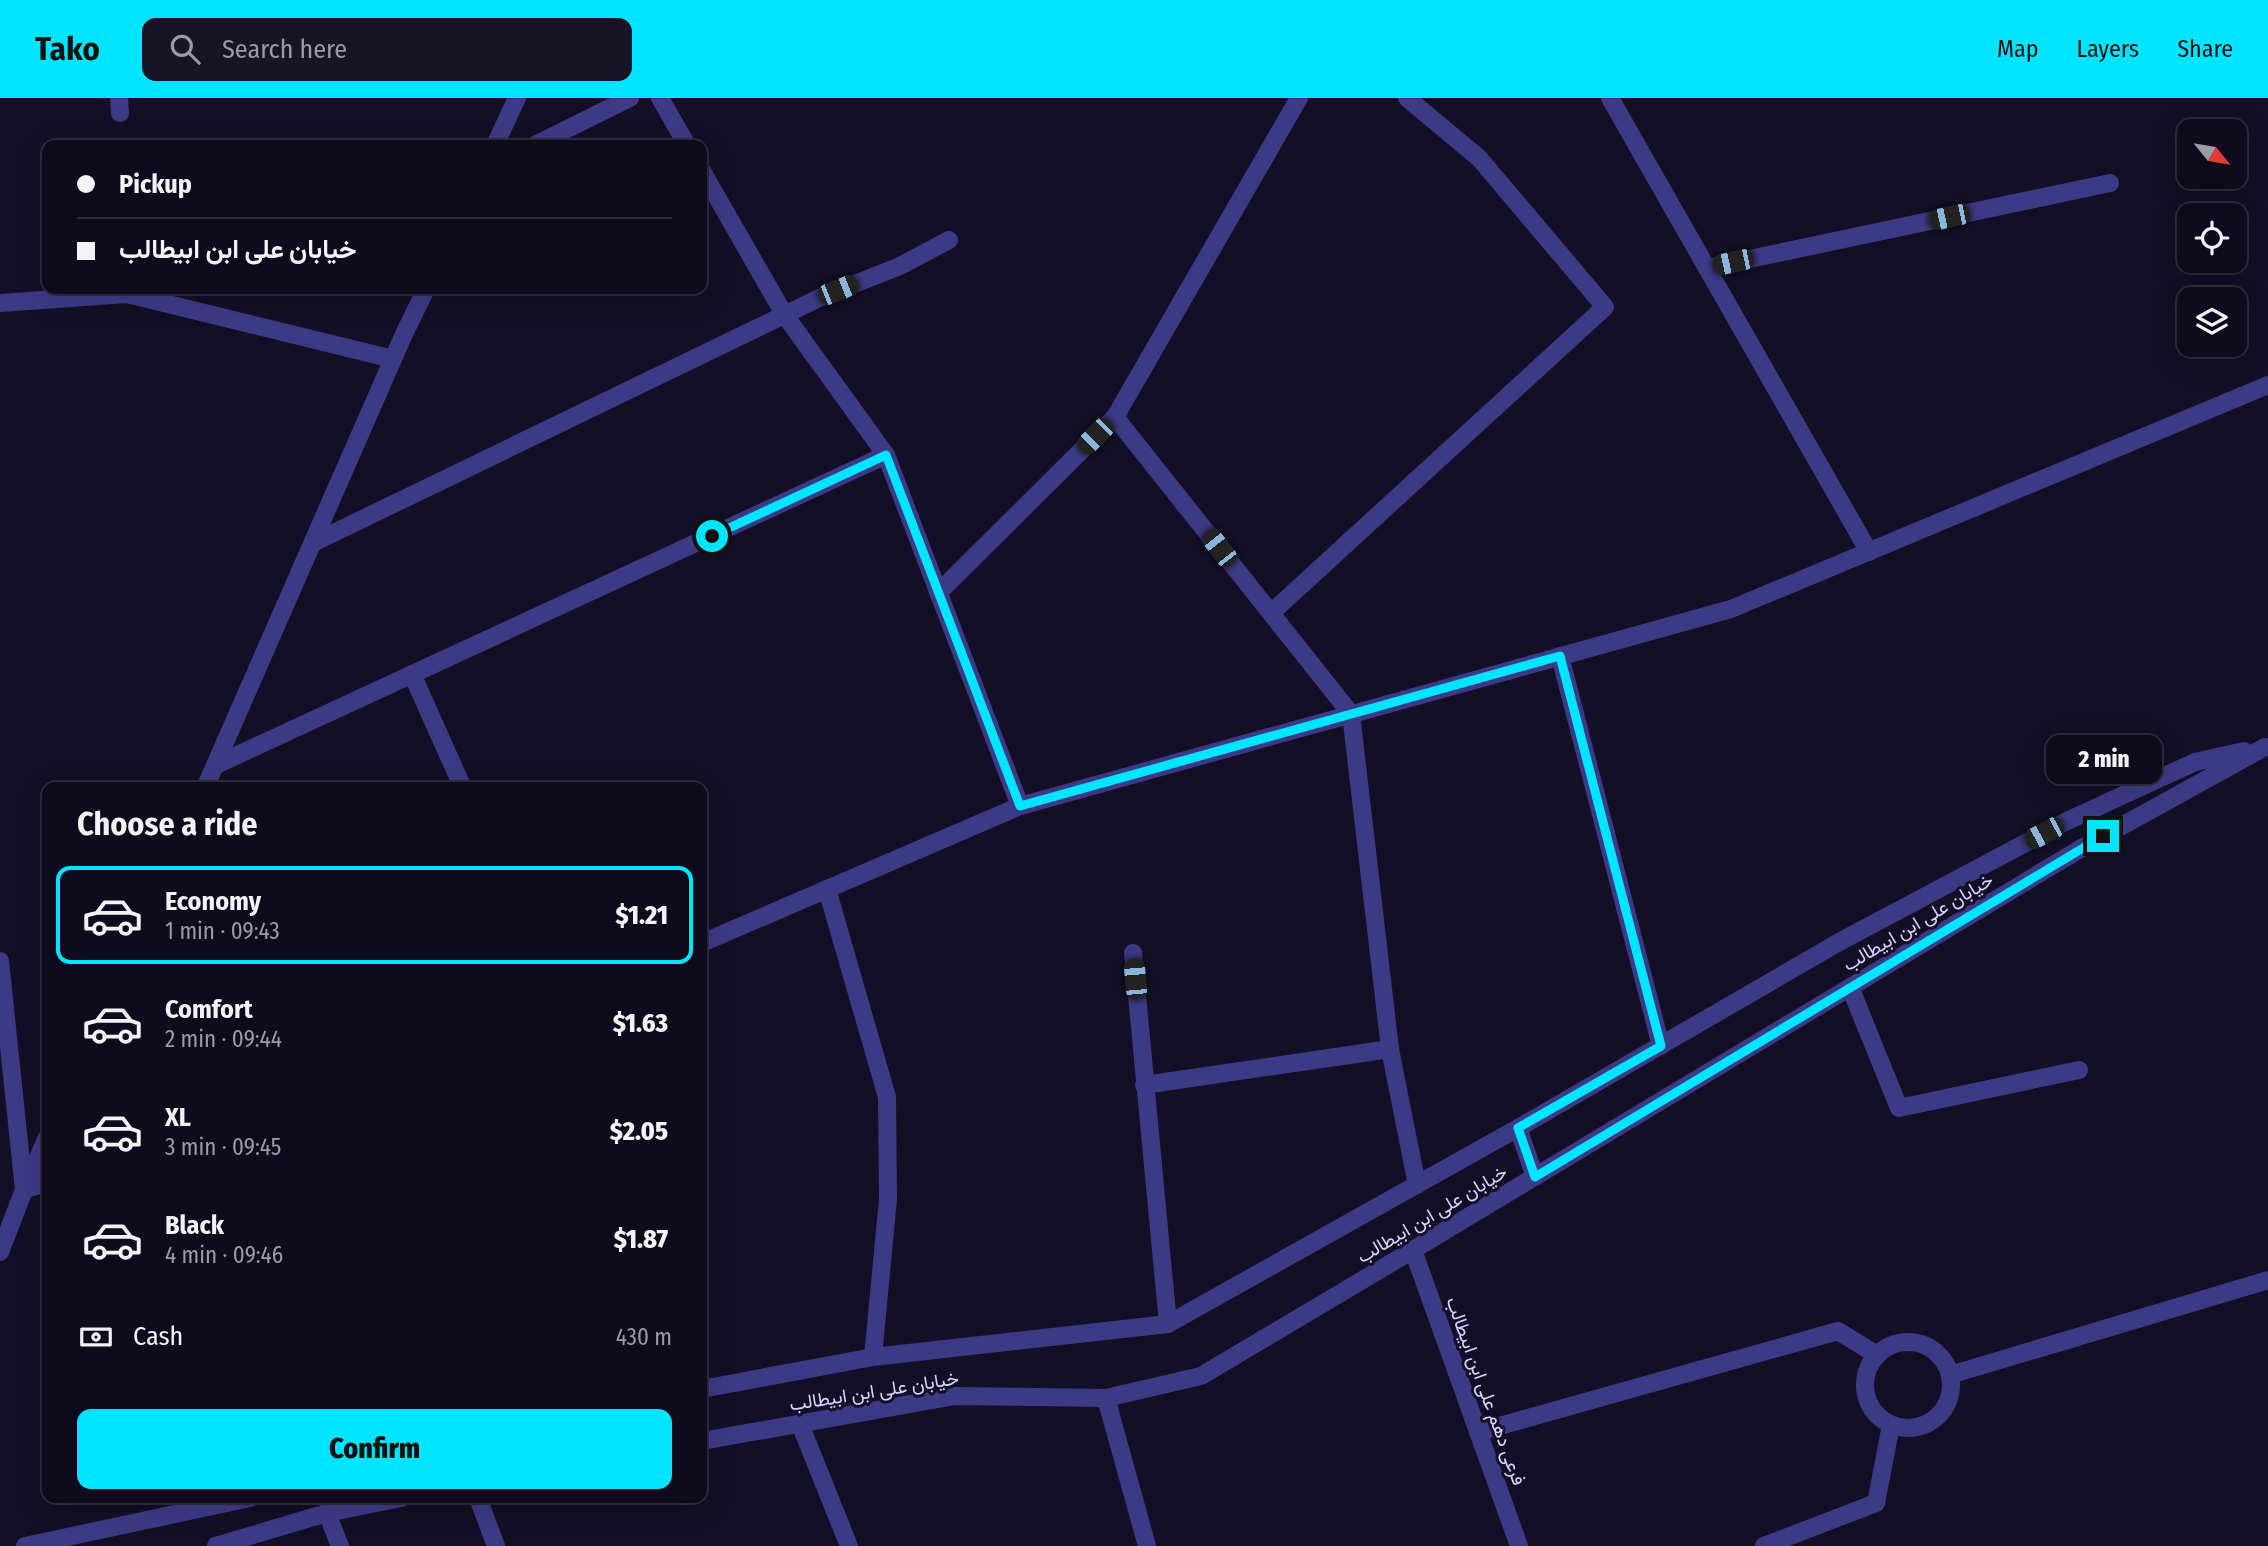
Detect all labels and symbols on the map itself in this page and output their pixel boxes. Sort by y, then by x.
north arrow [2177,119,2247,189]
car [1927,202,1972,232]
car [1711,247,1756,277]
car [815,272,862,308]
car [1073,414,1118,458]
route start [696,520,728,552]
car [1198,525,1241,571]
callout: 2 min [2045,734,2161,784]
car [2021,814,2068,852]
route end [2087,820,2119,852]
street label: خیابان علی ابن ابیطالب [1839,868,1997,976]
car [1123,957,1148,1001]
street label: خیابان علی ابن ابیطالب [1353,1160,1511,1268]
street label: فرعی دهم علی ابن ابیطالب [1440,1294,1531,1489]
street label: خیابان علی ابن ابیطالب [788,1366,960,1416]

